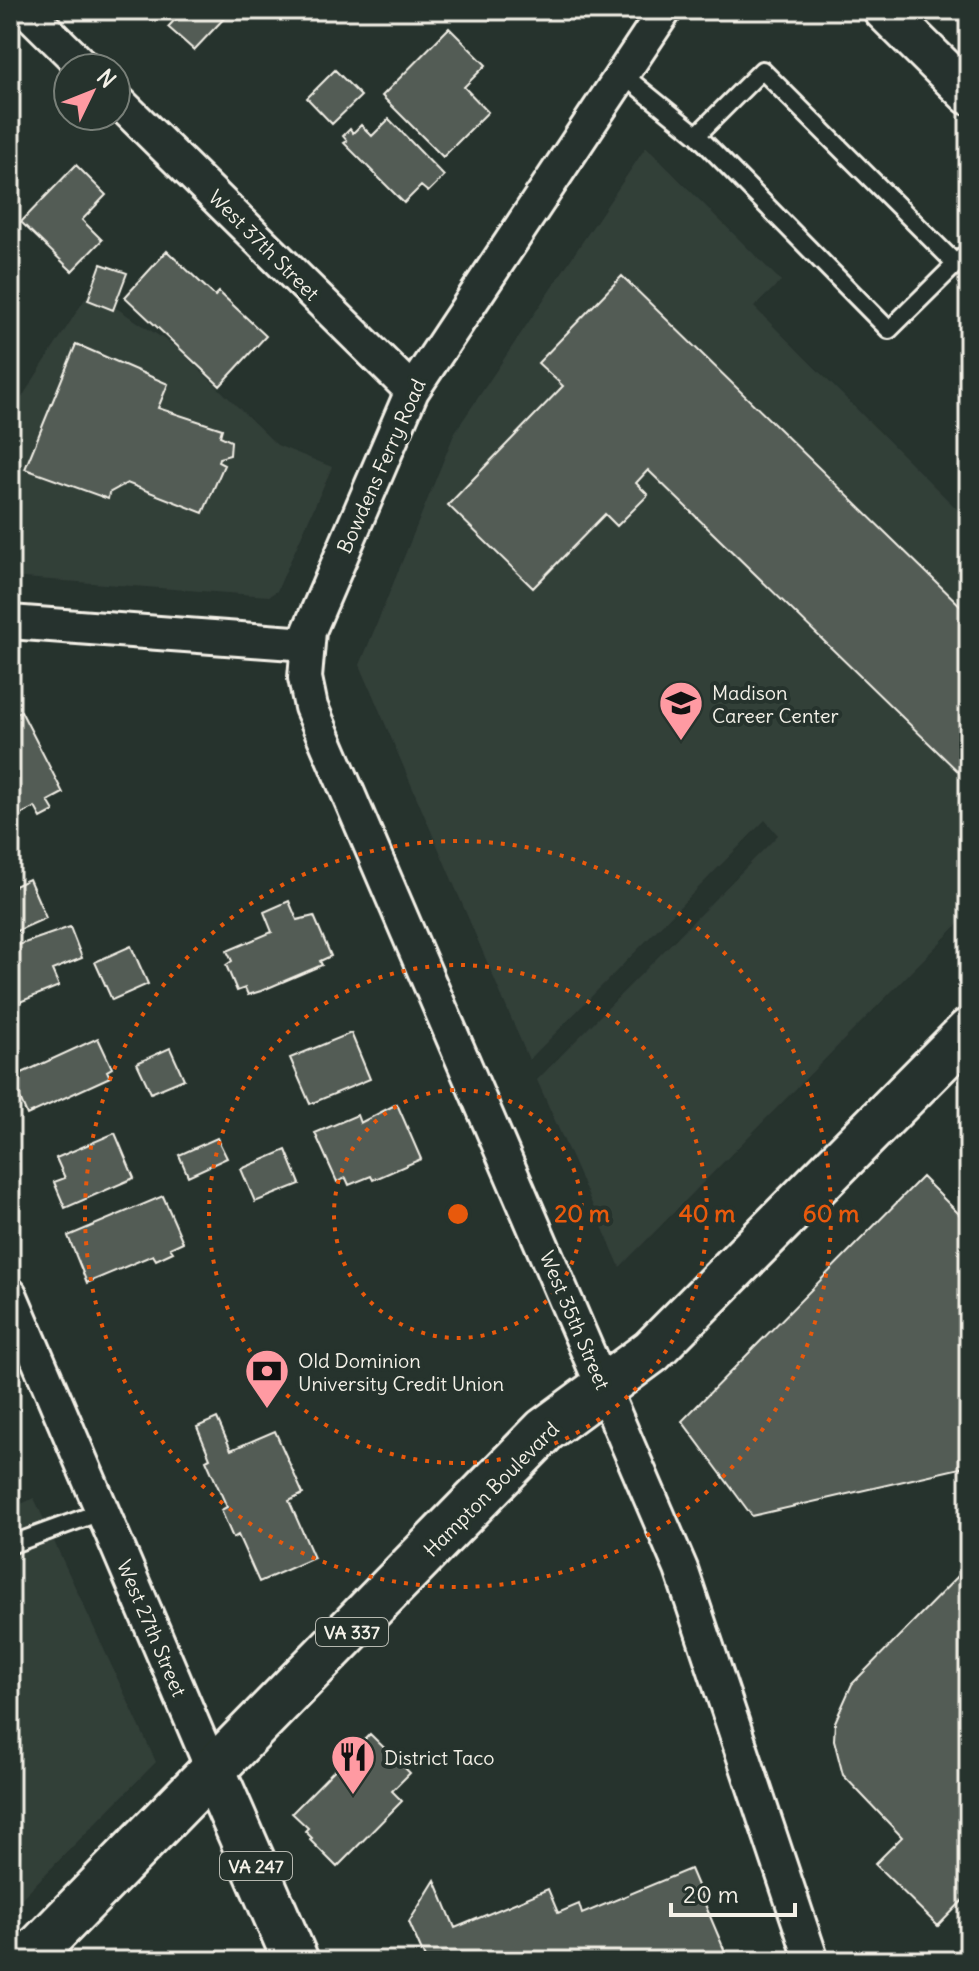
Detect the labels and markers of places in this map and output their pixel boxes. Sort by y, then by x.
school or university icon: Madison Career Center [657,679,705,742]
place label: Madison Career Center [712,680,839,728]
centre of rings [444,1200,472,1228]
bank icon: Old Dominion University Credit Union [243,1347,291,1410]
place label: Old Dominion University Credit Union [298,1348,504,1396]
restaurant icon: District Taco [329,1733,377,1796]
place label: District Taco [384,1745,495,1770]

